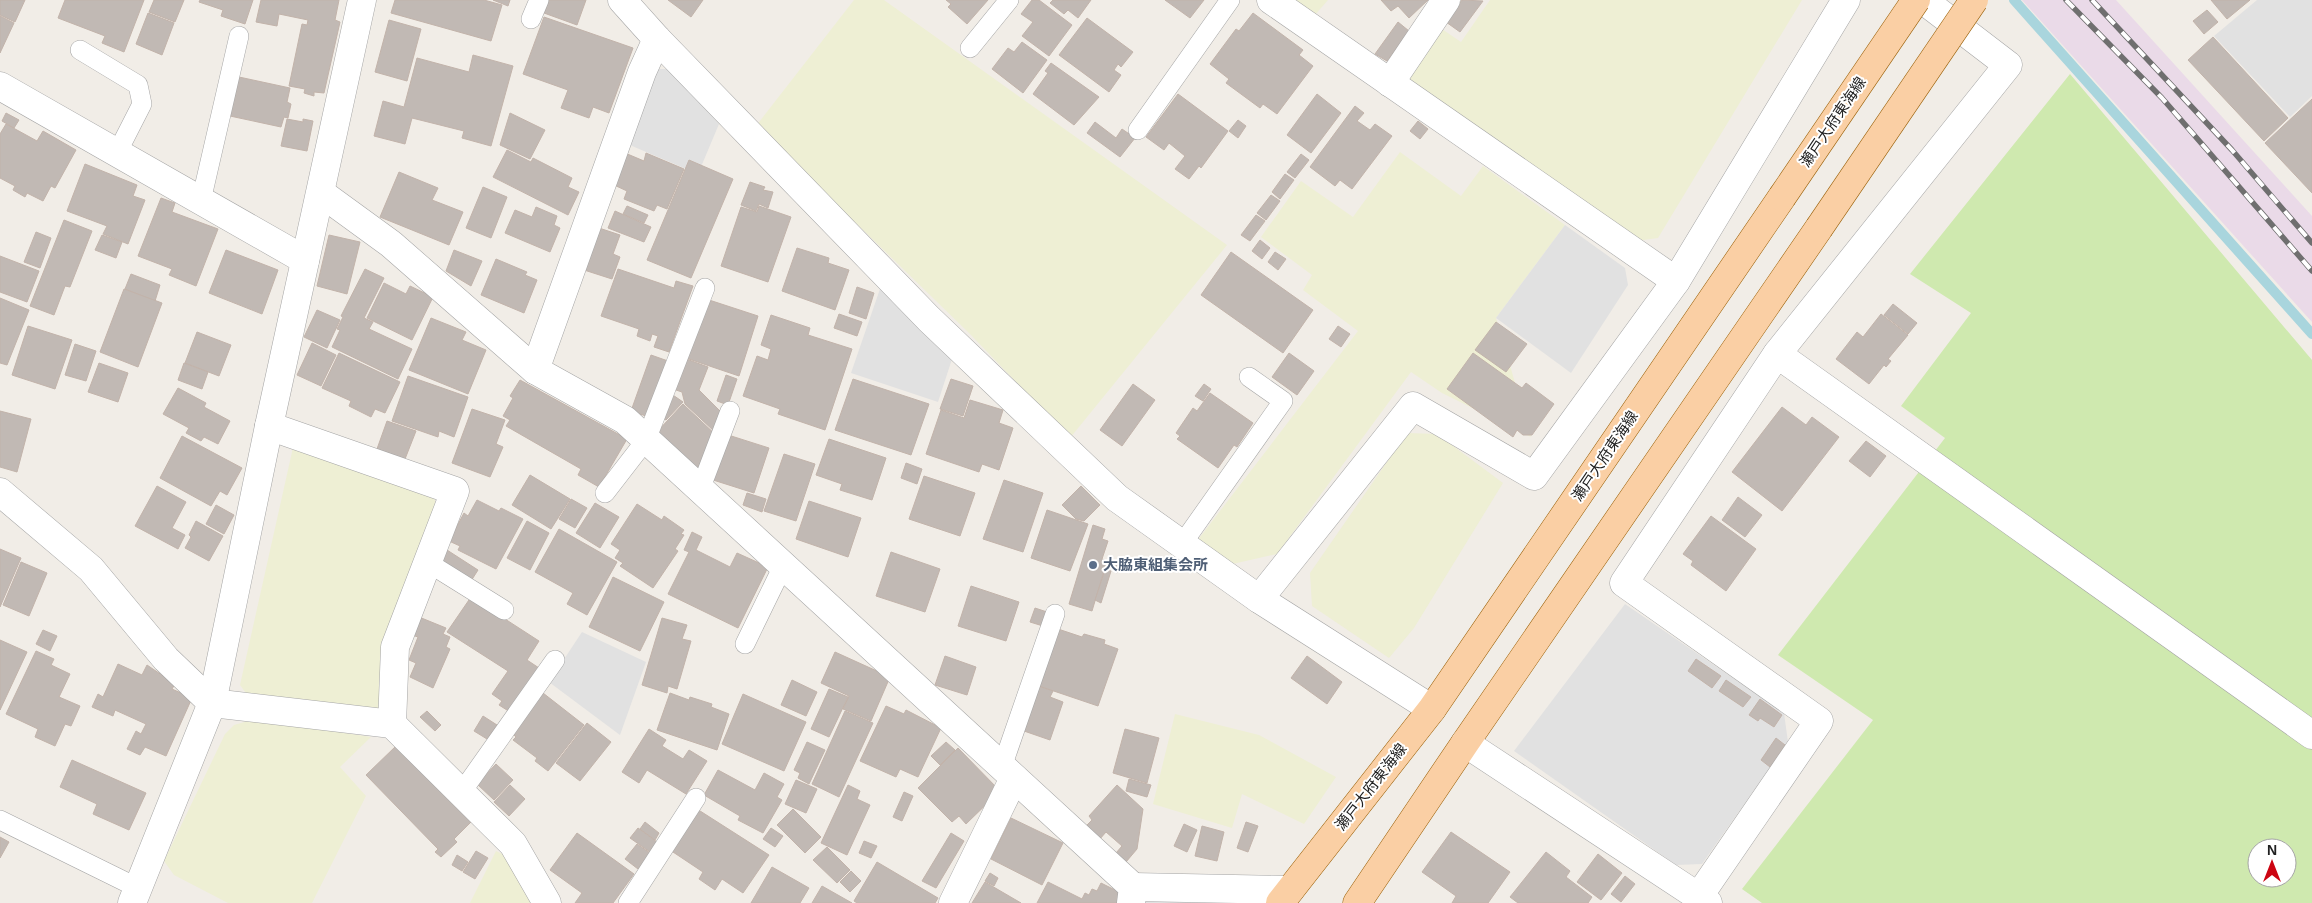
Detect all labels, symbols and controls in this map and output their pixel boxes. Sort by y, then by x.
street label: 瀬戸大府東海線 [1796,73,1869,170]
street label: 瀬戸大府東海線 [1568,407,1641,504]
place label: 大脇東組集会所 [1103,556,1208,573]
marker: 大脇東組集会所 [1087,559,1099,571]
street label: 瀬戸大府東海線 [1332,740,1410,833]
north arrow [2247,838,2297,888]
text: N [2267,842,2277,858]

